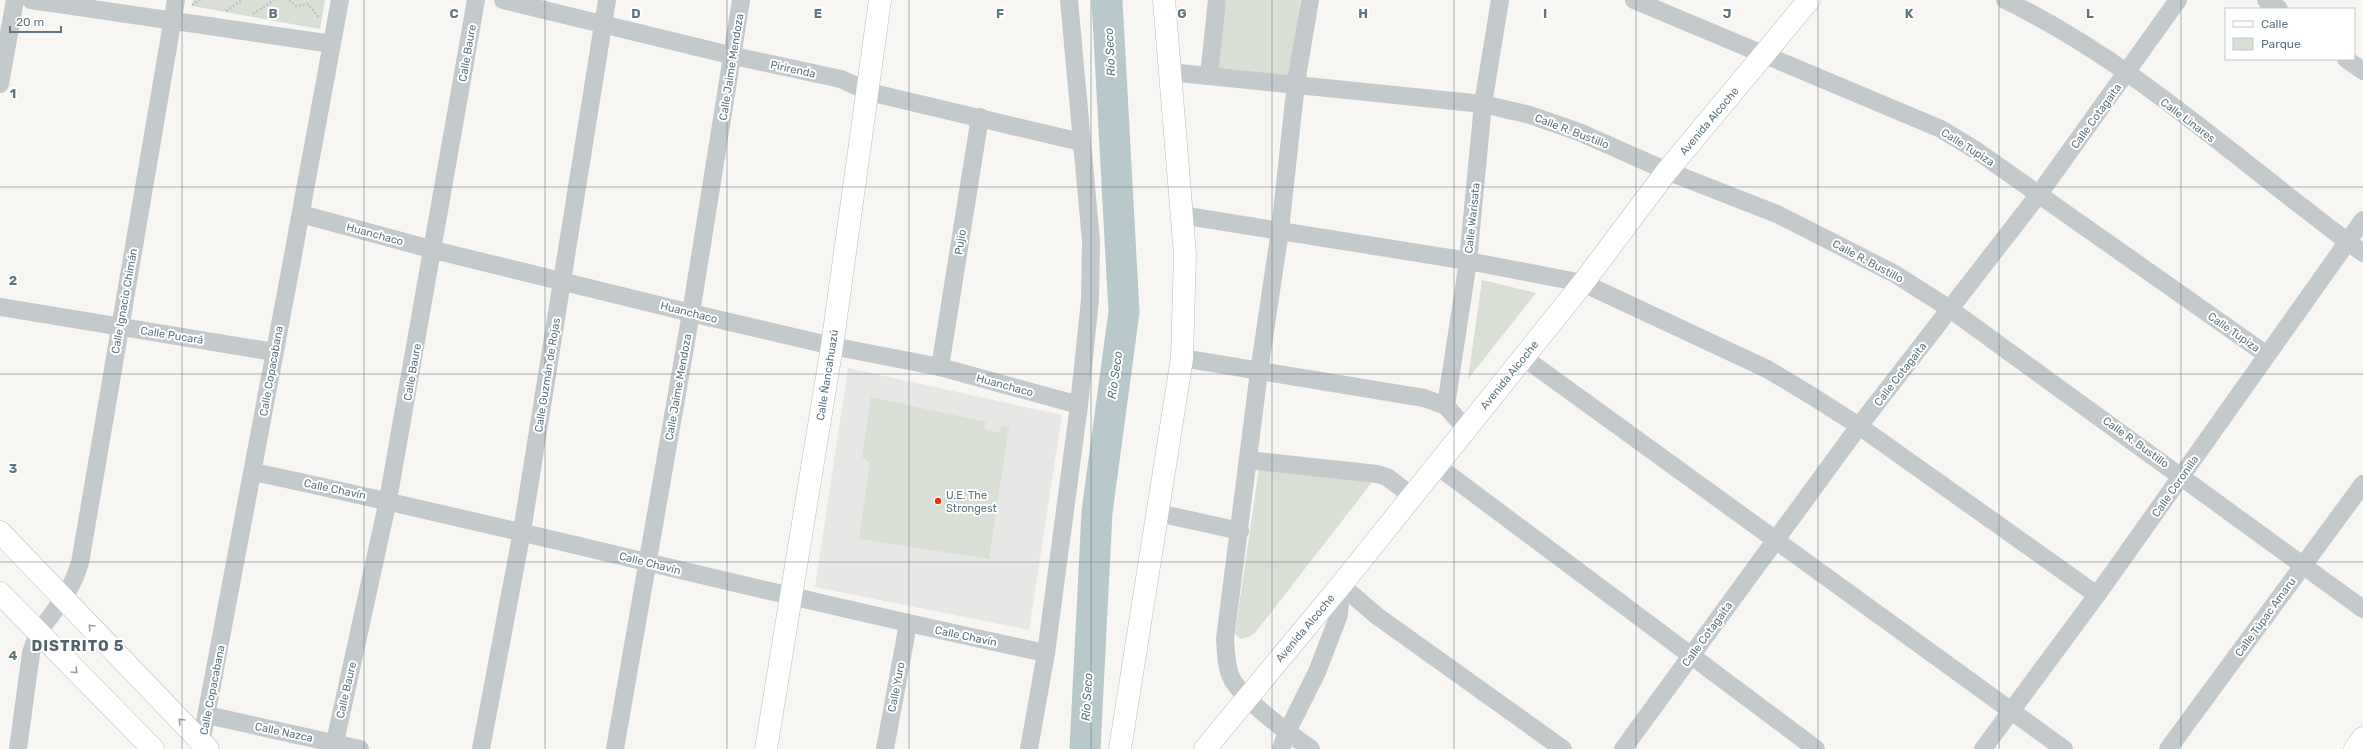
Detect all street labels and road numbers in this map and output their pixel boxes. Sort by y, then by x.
street label: Calle Jaime Mendoza [717,13,746,121]
street label: Calle Baure [456,23,479,83]
street label: Pirirenda [769,58,817,81]
street label: Calle Cotagaita [2068,81,2124,151]
street label: Avenida Alcoche [1677,85,1742,158]
street label: Calle Linares [2158,96,2218,145]
street label: Calle R. Bustillo [1533,111,1611,152]
street label: Calle Tupiza [1939,126,1997,169]
street label: Calle Warisata [1462,182,1483,254]
street label: Huanchaco [345,221,405,248]
street label: Pujio [952,228,969,256]
street label: Calle R. Bustillo [1830,237,1905,286]
street label: Calle Ignacio Chimán [109,247,140,355]
street label: Huanchaco [659,299,719,326]
street label: Calle Tupiza [2205,310,2262,355]
street label: Calle Guzmán de Rojas [532,316,563,433]
street label: Calle Pucará [139,324,204,347]
street label: Calle Copacabana [257,325,286,417]
street label: Calle Ñancahuazú [814,329,841,421]
street label: Calle Jaime Mendoza [663,333,694,441]
street label: Avenida Alcoche [1478,338,1541,412]
street label: Calle Cotagaita [1871,340,1929,409]
street label: Calle Baure [401,342,424,402]
street label: Huanchaco [975,372,1035,399]
street label: Calle R. Bustillo [2100,414,2171,471]
street label: Calle Coronilla [2149,453,2201,520]
street label: Calle Chavín [303,477,367,502]
street label: Calle Chavín [618,550,682,577]
street label: Calle Túpac Amaru [2232,575,2298,659]
street label: Avenida Alcoche [1273,592,1338,665]
street label: Calle Cotagaita [1679,599,1735,669]
street label: Calle Chavín [934,624,998,649]
street label: Calle Copacabana [197,644,228,736]
street label: Calle Baure [334,660,359,720]
street label: Calle Yuro [885,661,908,713]
street label: Calle Nazca [254,720,314,745]

